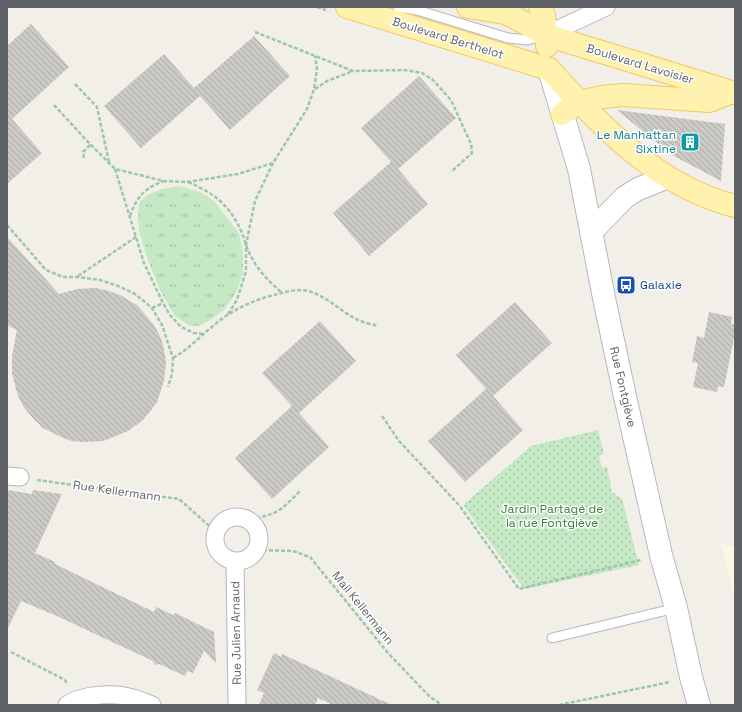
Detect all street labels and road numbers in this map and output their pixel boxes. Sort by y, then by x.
street label: Boulevard Berthelot [390,13,506,63]
street label: Boulevard Lavoisier [584,40,696,88]
street label: Rue Fontgiève [606,345,640,429]
street label: Rue Kellermann [72,477,162,505]
street label: Mail Kellermann [329,568,397,648]
street label: Rue Julien Arnaud [227,581,245,685]

